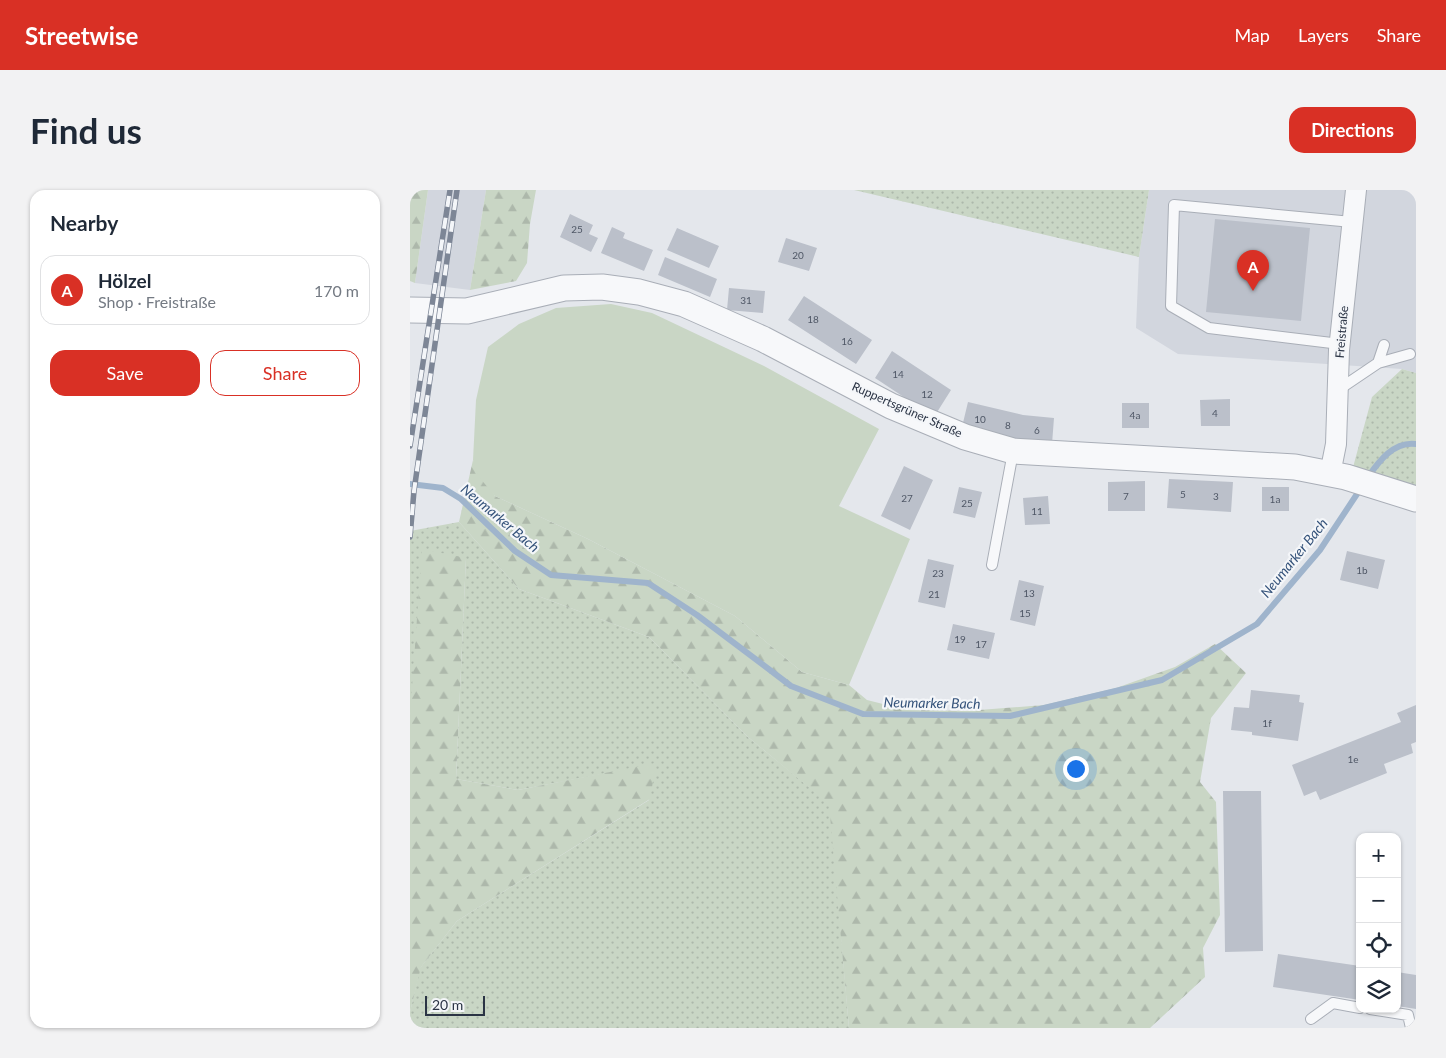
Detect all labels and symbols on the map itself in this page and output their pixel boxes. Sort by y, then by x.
house number: 25 [571,223,583,235]
house number: 20 [792,249,804,261]
pin: A [1237,250,1269,291]
house number: 31 [740,294,752,306]
street label: Freistraße [1332,305,1351,359]
house number: 18 [807,313,819,325]
house number: 16 [841,335,853,347]
house number: 14 [892,368,904,380]
street label: Ruppertsgrüner Straße [850,378,965,441]
house number: 12 [921,388,933,400]
house number: 4 [1212,407,1218,419]
house number: 4a [1130,409,1140,421]
house number: 10 [974,413,986,425]
house number: 8 [1005,419,1011,431]
house number: 6 [1034,424,1040,436]
water label: Neumarker Bach [458,480,543,555]
house number: 5 [1180,488,1186,500]
house number: 7 [1123,490,1129,502]
house number: 3 [1213,490,1219,502]
house number: 27 [901,492,913,504]
house number: 1a [1270,493,1280,505]
house number: 25 [961,497,973,509]
house number: 11 [1031,505,1043,517]
water label: Neumarker Bach [1257,515,1331,601]
house number: 1b [1356,564,1368,576]
house number: 23 [932,567,944,579]
house number: 13 [1023,587,1035,599]
house number: 21 [928,588,940,600]
house number: 15 [1019,607,1031,619]
house number: 19 [954,633,966,645]
house number: 17 [975,638,987,650]
water label: Neumarker Bach [883,693,981,712]
house number: 1f [1262,717,1272,729]
house number: 1e [1347,753,1359,765]
your location [1063,756,1089,782]
scale bar [425,993,485,1016]

